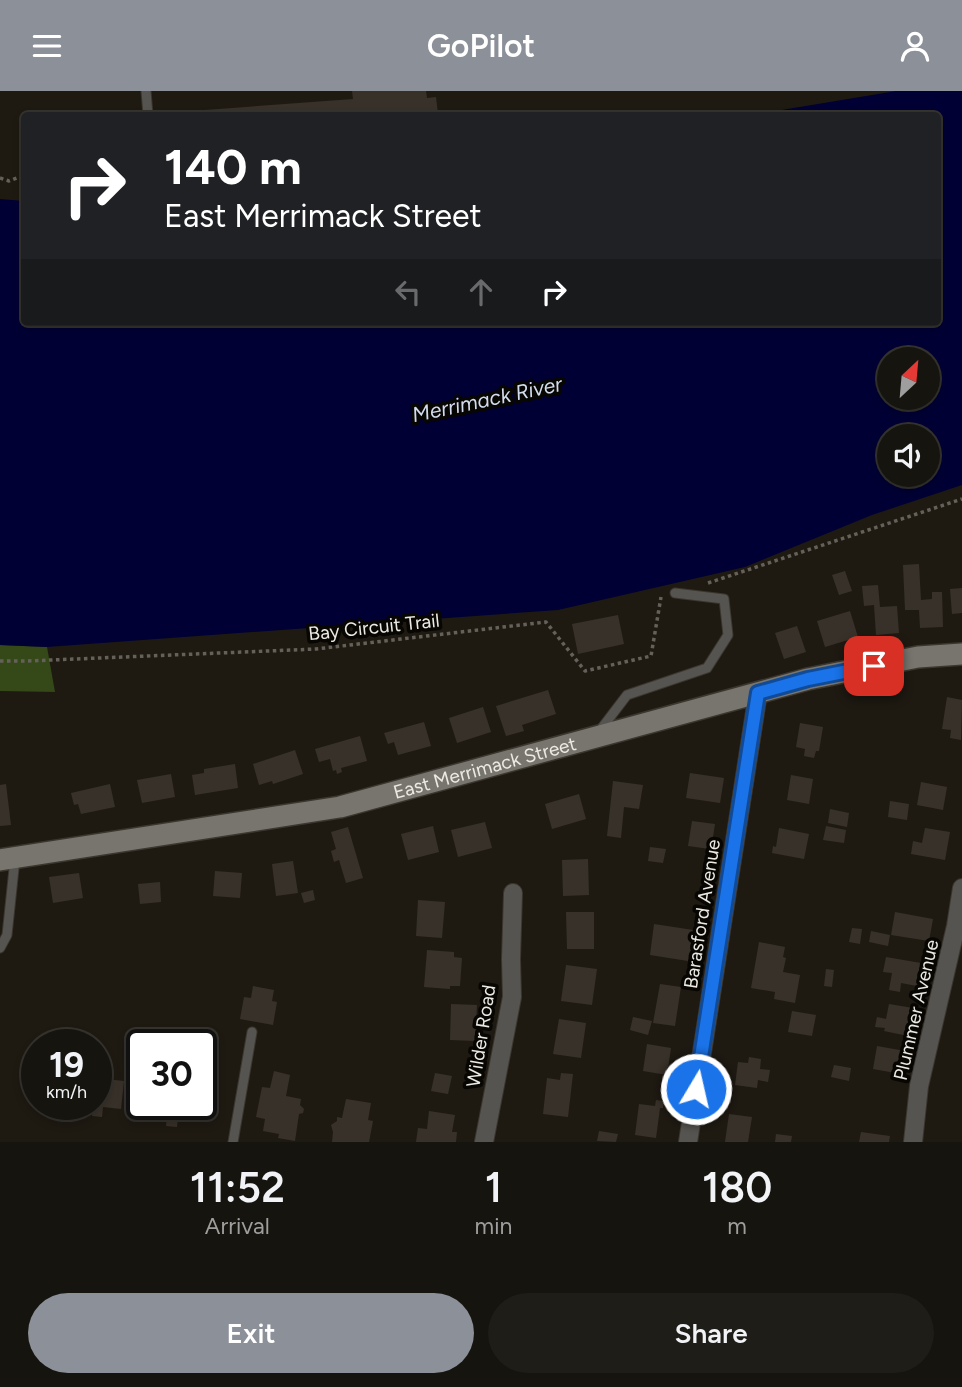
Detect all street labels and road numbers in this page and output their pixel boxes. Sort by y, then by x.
street label: Bay Circuit Trail [307,609,441,645]
street label: East Merrimack Street [391,731,579,803]
street label: Barasford Avenue [679,838,725,990]
street label: Plummer Avenue [889,937,943,1083]
street label: Wilder Road [462,983,500,1089]

